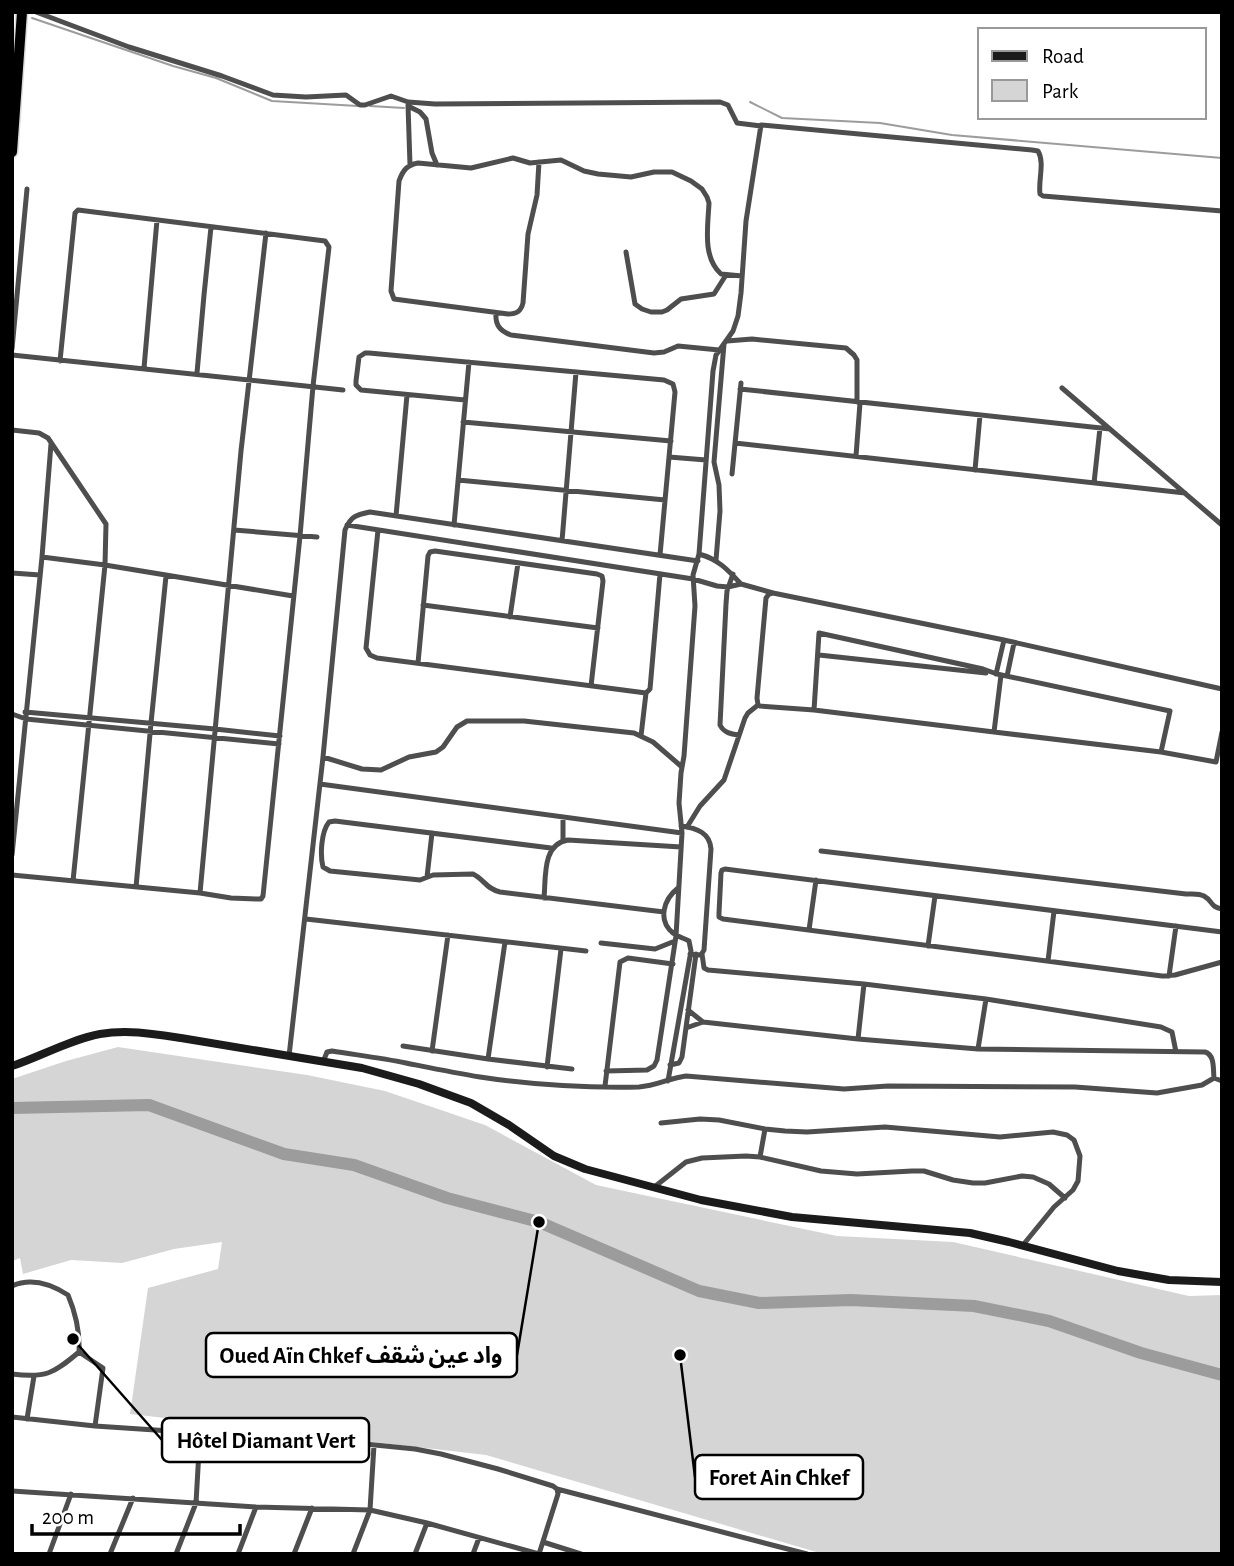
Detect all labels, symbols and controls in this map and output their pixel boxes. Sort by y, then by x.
legend [978,28,1206,119]
text: Road [1042,46,1084,67]
text: Park [1042,81,1079,102]
callout: Oued Aïn Chkef واد عين شقف [206,1333,517,1377]
text: Oued Aïn Chkef واد عين شقف [220,1345,502,1369]
callout: Hôtel Diamant Vert [162,1418,369,1462]
text: Hôtel Diamant Vert [177,1430,356,1453]
callout: Foret Ain Chkef [695,1455,863,1499]
text: Foret Ain Chkef [709,1467,851,1490]
scale bar [32,1492,240,1536]
text: 200 m [42,1507,94,1528]

